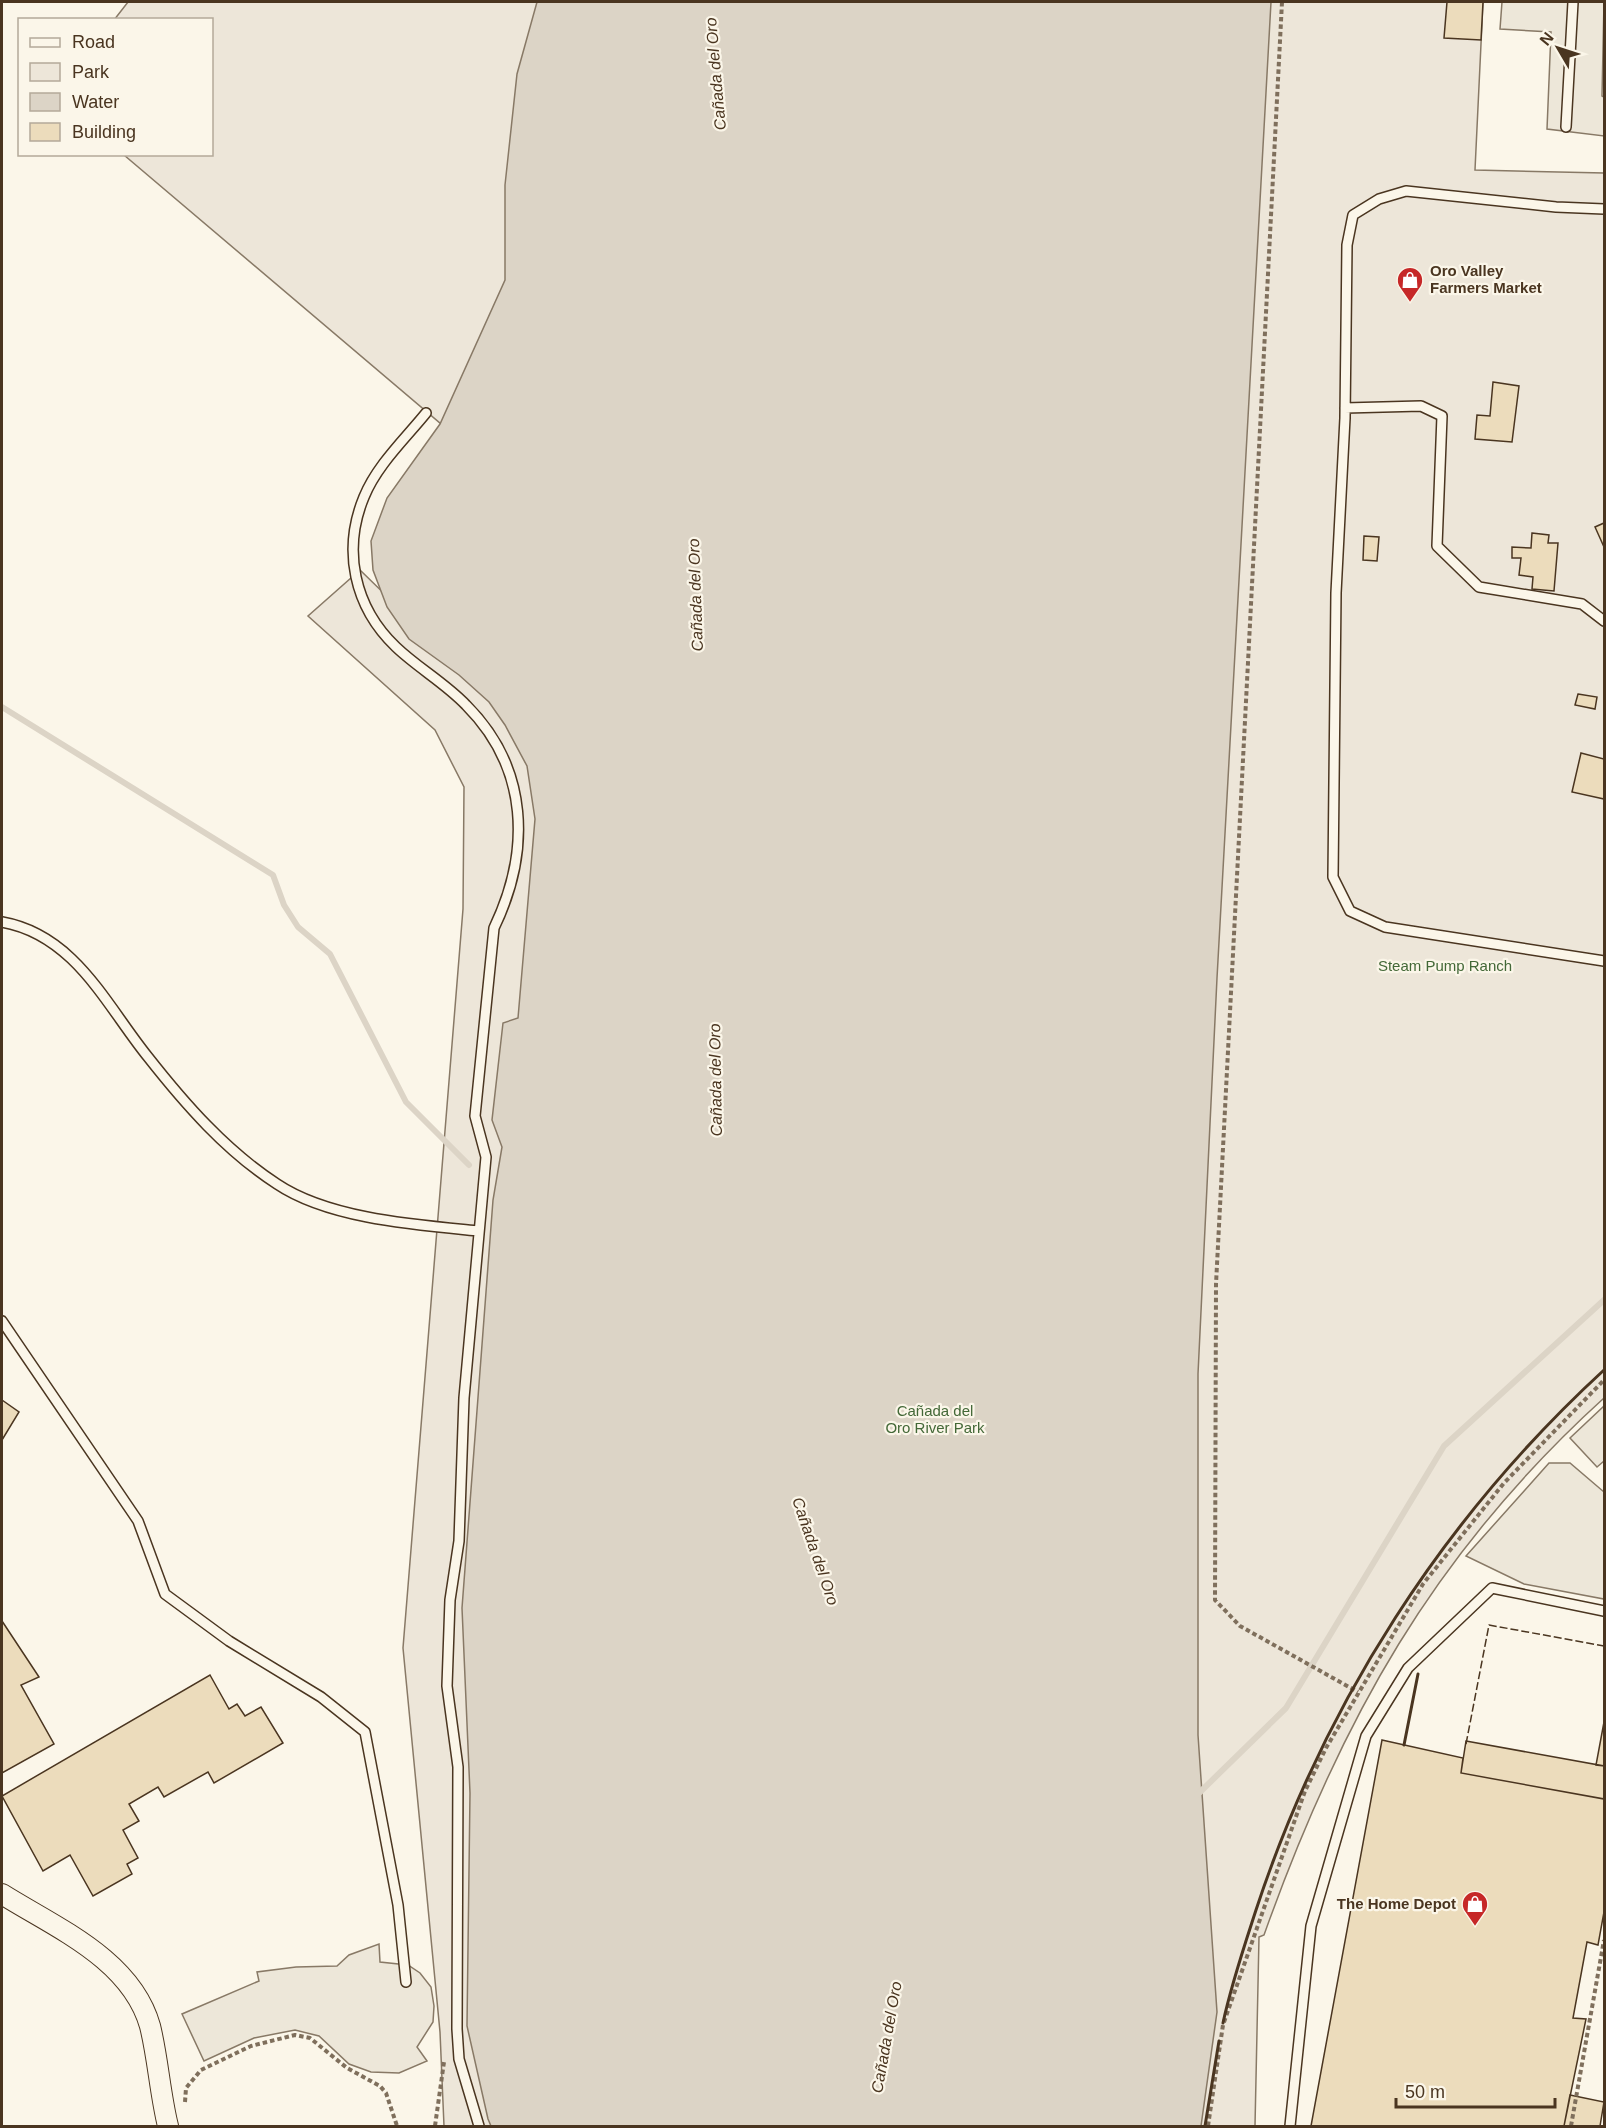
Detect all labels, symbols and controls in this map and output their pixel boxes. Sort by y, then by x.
water label: Cañada del Oro [702,17,729,131]
legend [18,18,213,156]
north arrow [1528,18,1588,78]
text: N [1536,29,1557,49]
text: Road [72,32,115,52]
text: Park [72,62,110,82]
text: Water [72,92,119,112]
text: Building [72,122,136,142]
place label: Oro Valley Farmers Market [1430,262,1542,296]
shop icon: Oro Valley Farmers Market [1395,265,1425,303]
water label: Cañada del Oro [685,538,706,652]
park label: Steam Pump Ranch [1378,957,1512,974]
water label: Cañada del Oro [706,1023,725,1137]
park label: Cañada del Oro River Park [885,1402,985,1436]
water label: Cañada del Oro [789,1495,842,1607]
shop icon: The Home Depot [1460,1889,1490,1927]
place label: The Home Depot [1337,1895,1456,1912]
water label: Cañada del Oro [868,1980,905,2094]
scale bar [1396,2071,1555,2109]
text: 50 m [1405,2082,1445,2102]

